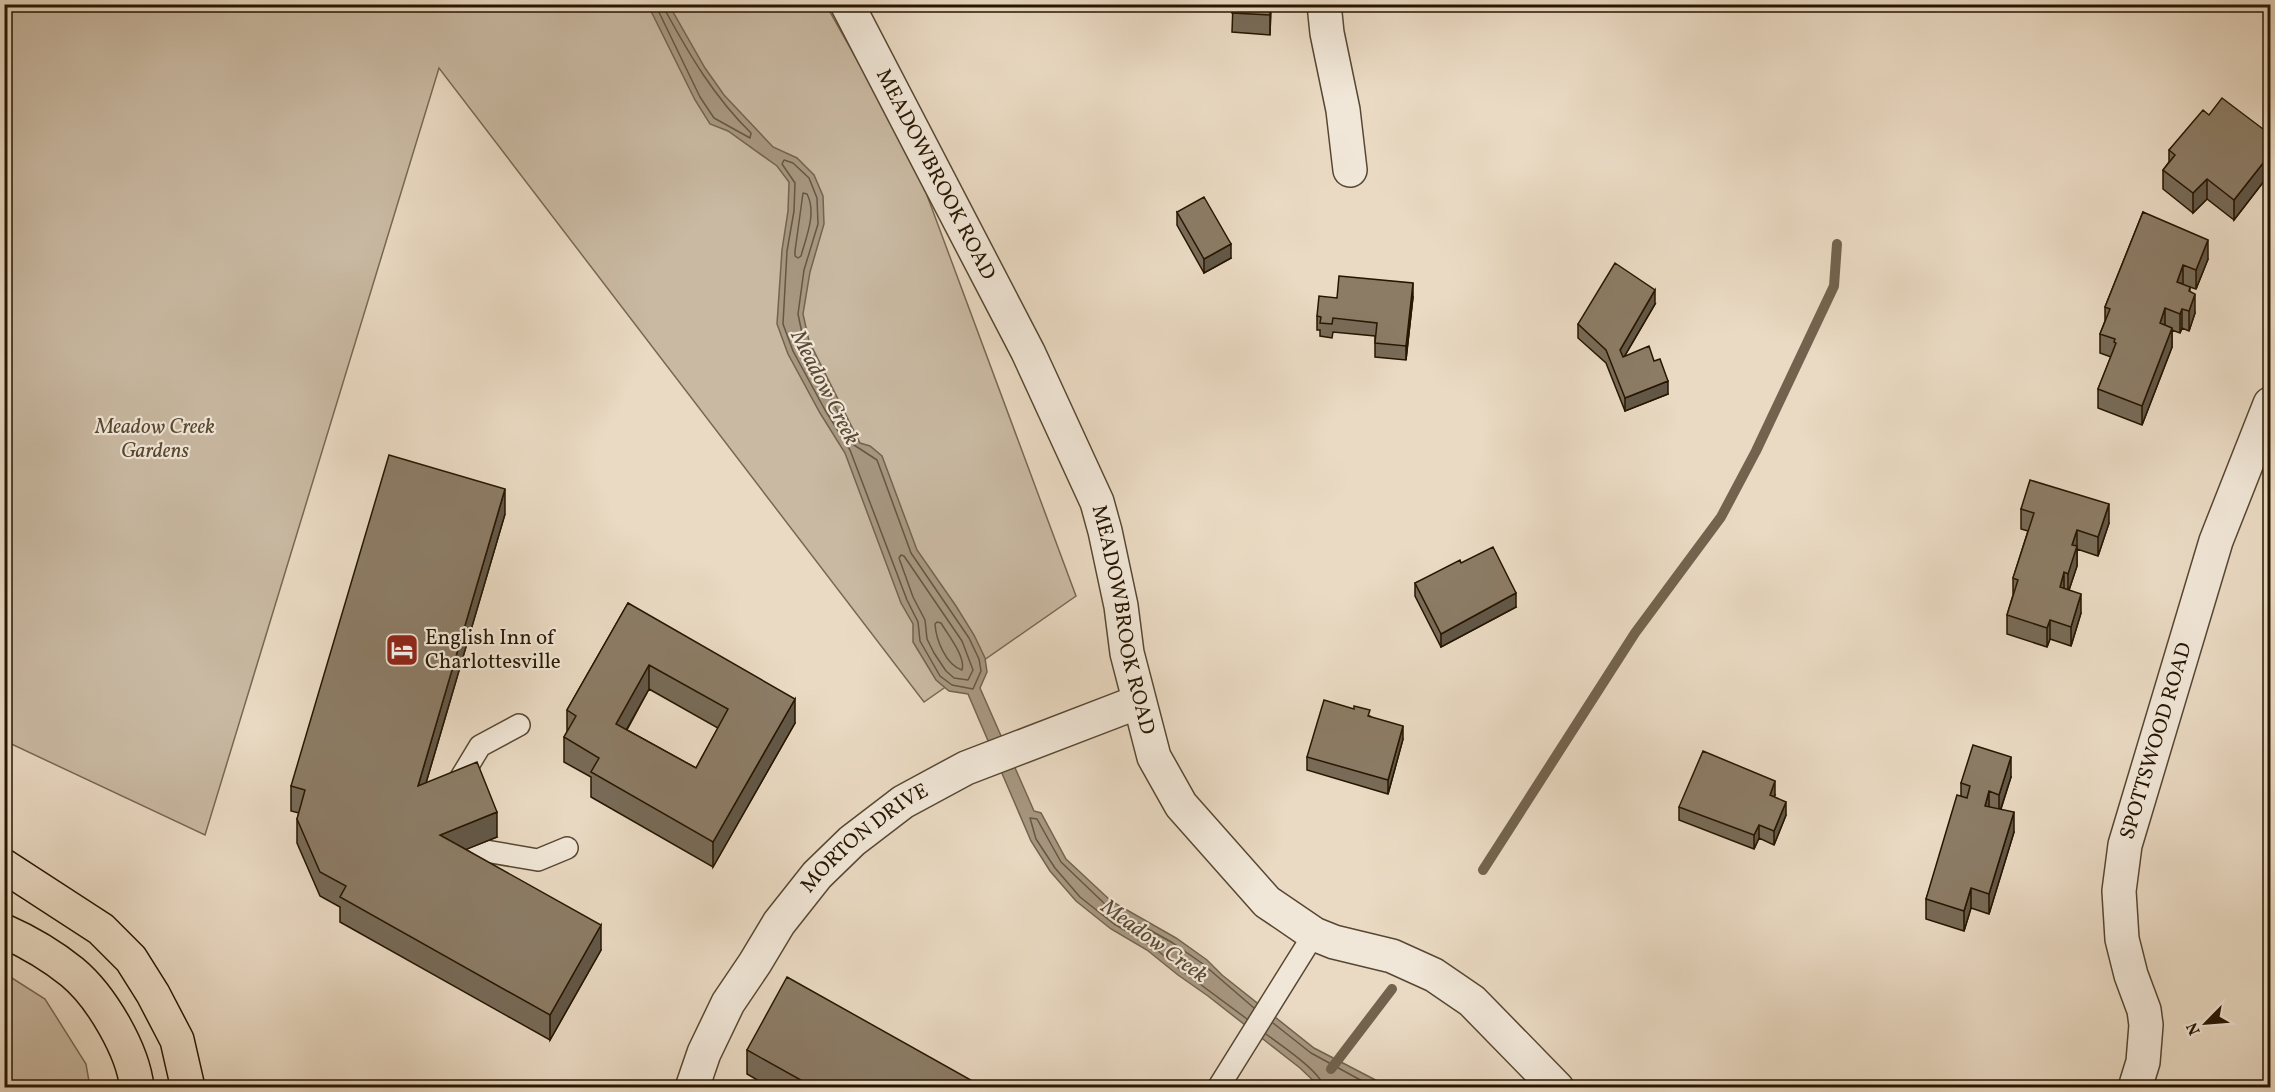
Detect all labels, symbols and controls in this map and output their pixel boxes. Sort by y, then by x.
street label: MEADOWBROOK ROAD [869,64,1003,285]
water label: Meadow Creek [781,324,866,451]
park label: Meadow Creek Gardens [94,413,215,466]
street label: MEADOWBROOK ROAD [1084,501,1162,738]
place label: English Inn of Charlottesville [425,624,561,677]
hotel icon: English Inn of Charlottesville [384,632,420,668]
street label: SPOTTSWOOD ROAD [2113,639,2199,843]
street label: MORTON DRIVE [794,776,934,899]
water label: Meadow Creek [1093,892,1214,991]
north arrow [2176,993,2236,1053]
text: N [2182,1018,2207,1038]

